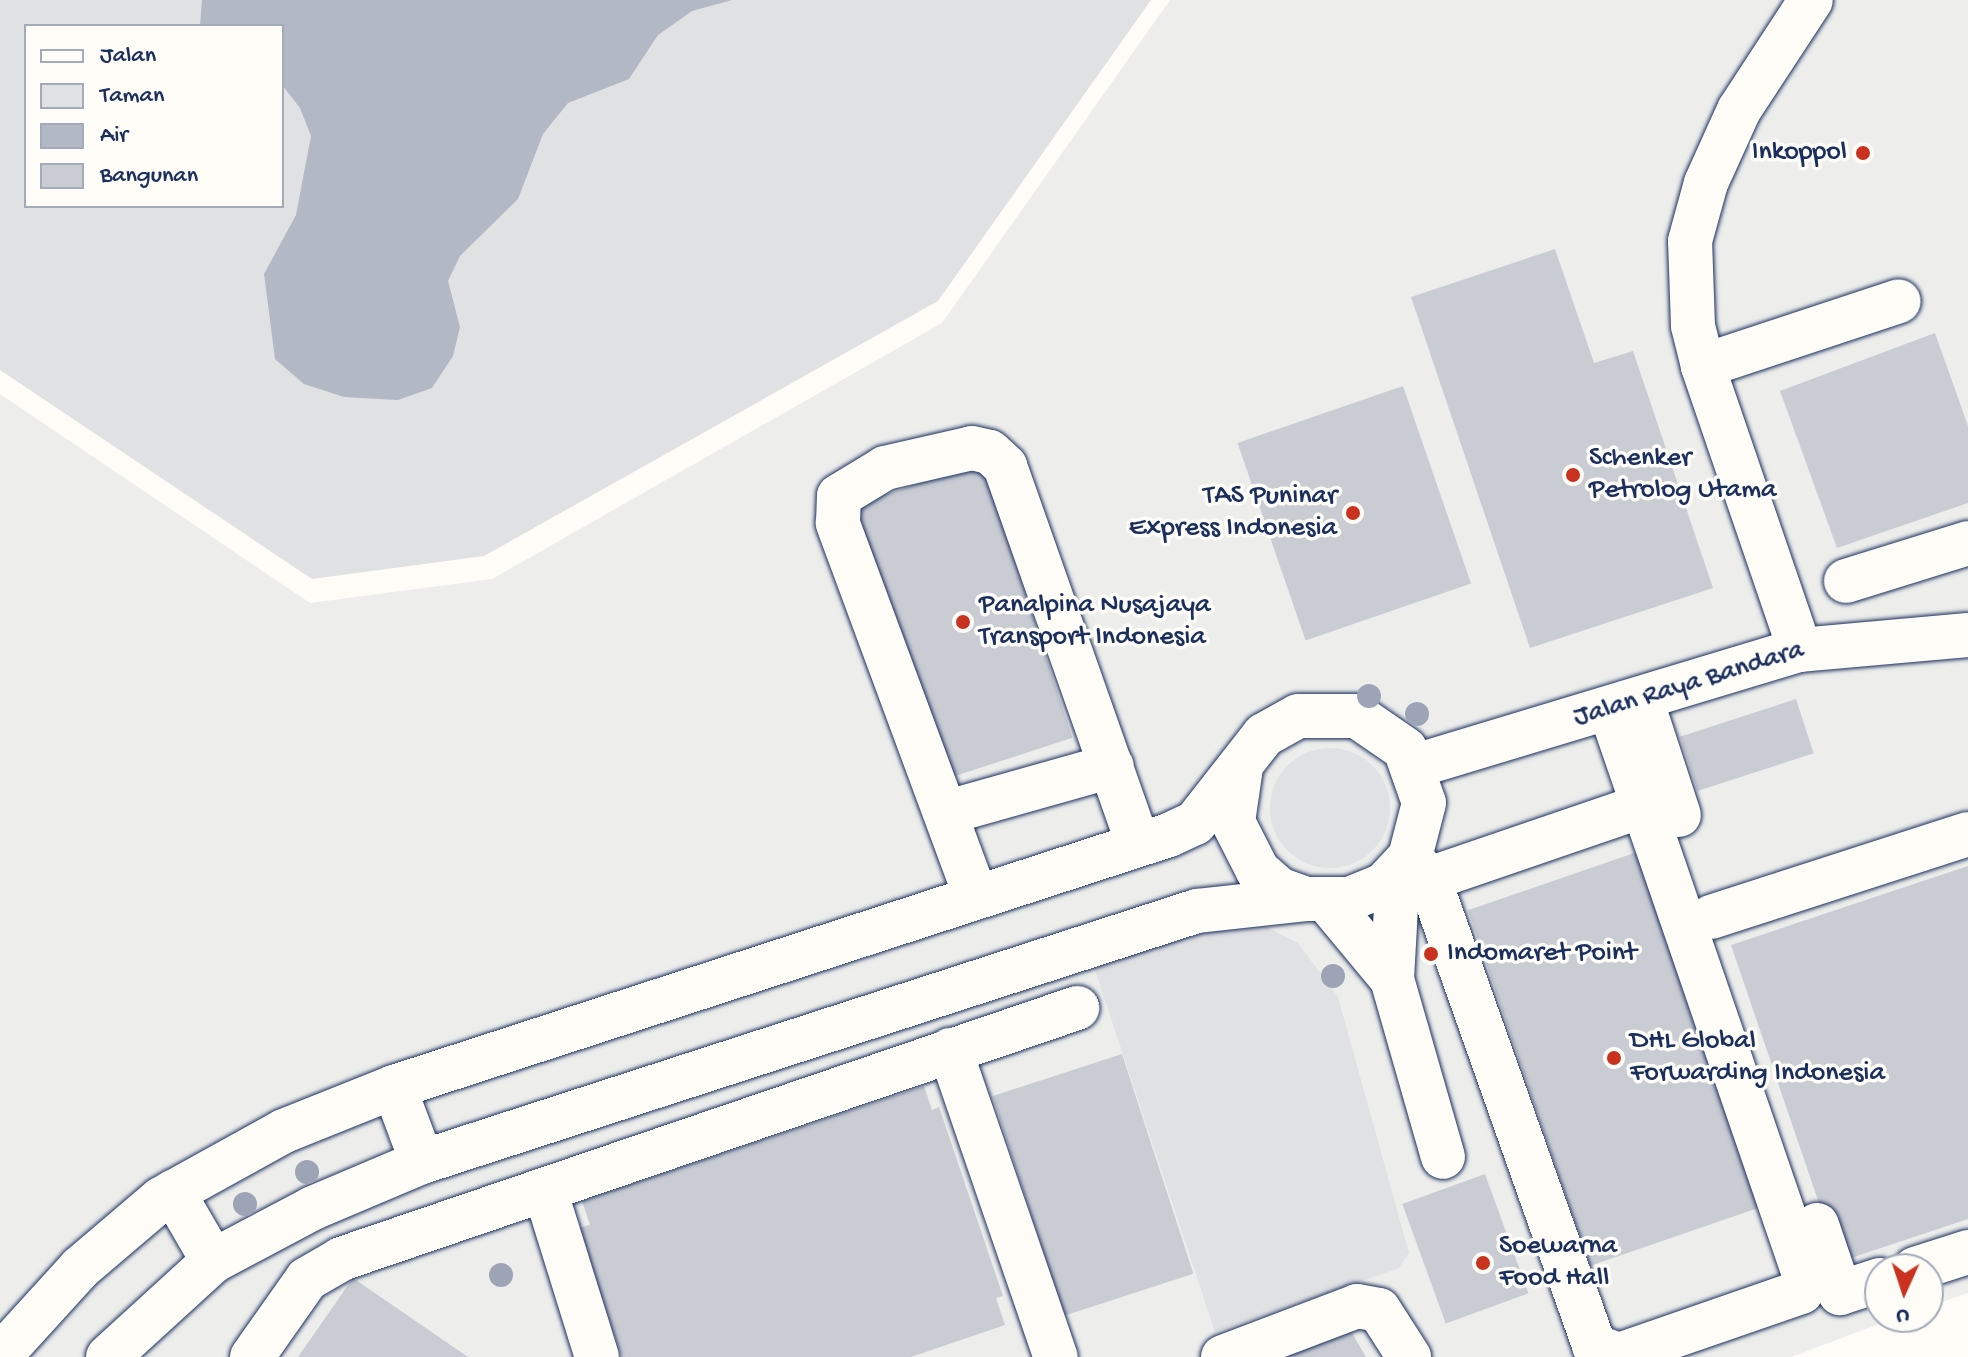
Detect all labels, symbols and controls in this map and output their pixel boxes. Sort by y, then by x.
legend [24,24,284,208]
text: Jalan [100,42,156,71]
text: Taman [100,82,164,111]
text: Air [100,122,128,151]
place label: Inkoppol [1752,136,1847,170]
marker: Inkoppol [1854,144,1872,162]
text: Bangunan [100,162,198,191]
place label: Schenker Petrolog Utama [1589,442,1777,508]
marker: Schenker Petrolog Utama [1564,466,1582,484]
place label: TAS Puninar Express Indonesia [1129,480,1337,546]
marker: TAS Puninar Express Indonesia [1344,504,1362,522]
place label: Panalpina Nusajaya Transport Indonesia [979,589,1211,655]
marker: Panalpina Nusajaya Transport Indonesia [954,613,972,631]
street label: Jalan Raya Bandara [1570,634,1808,736]
place label: Indomaret Point [1447,937,1637,971]
marker: Indomaret Point [1422,945,1440,963]
place label: DHL Global Forwarding Indonesia [1630,1025,1885,1091]
marker: DHL Global Forwarding Indonesia [1605,1049,1623,1067]
place label: Soewarna Food Hall [1499,1230,1617,1296]
north arrow [1864,1253,1944,1333]
marker: Soewarna Food Hall [1474,1254,1492,1272]
text: U [1896,1302,1910,1328]

